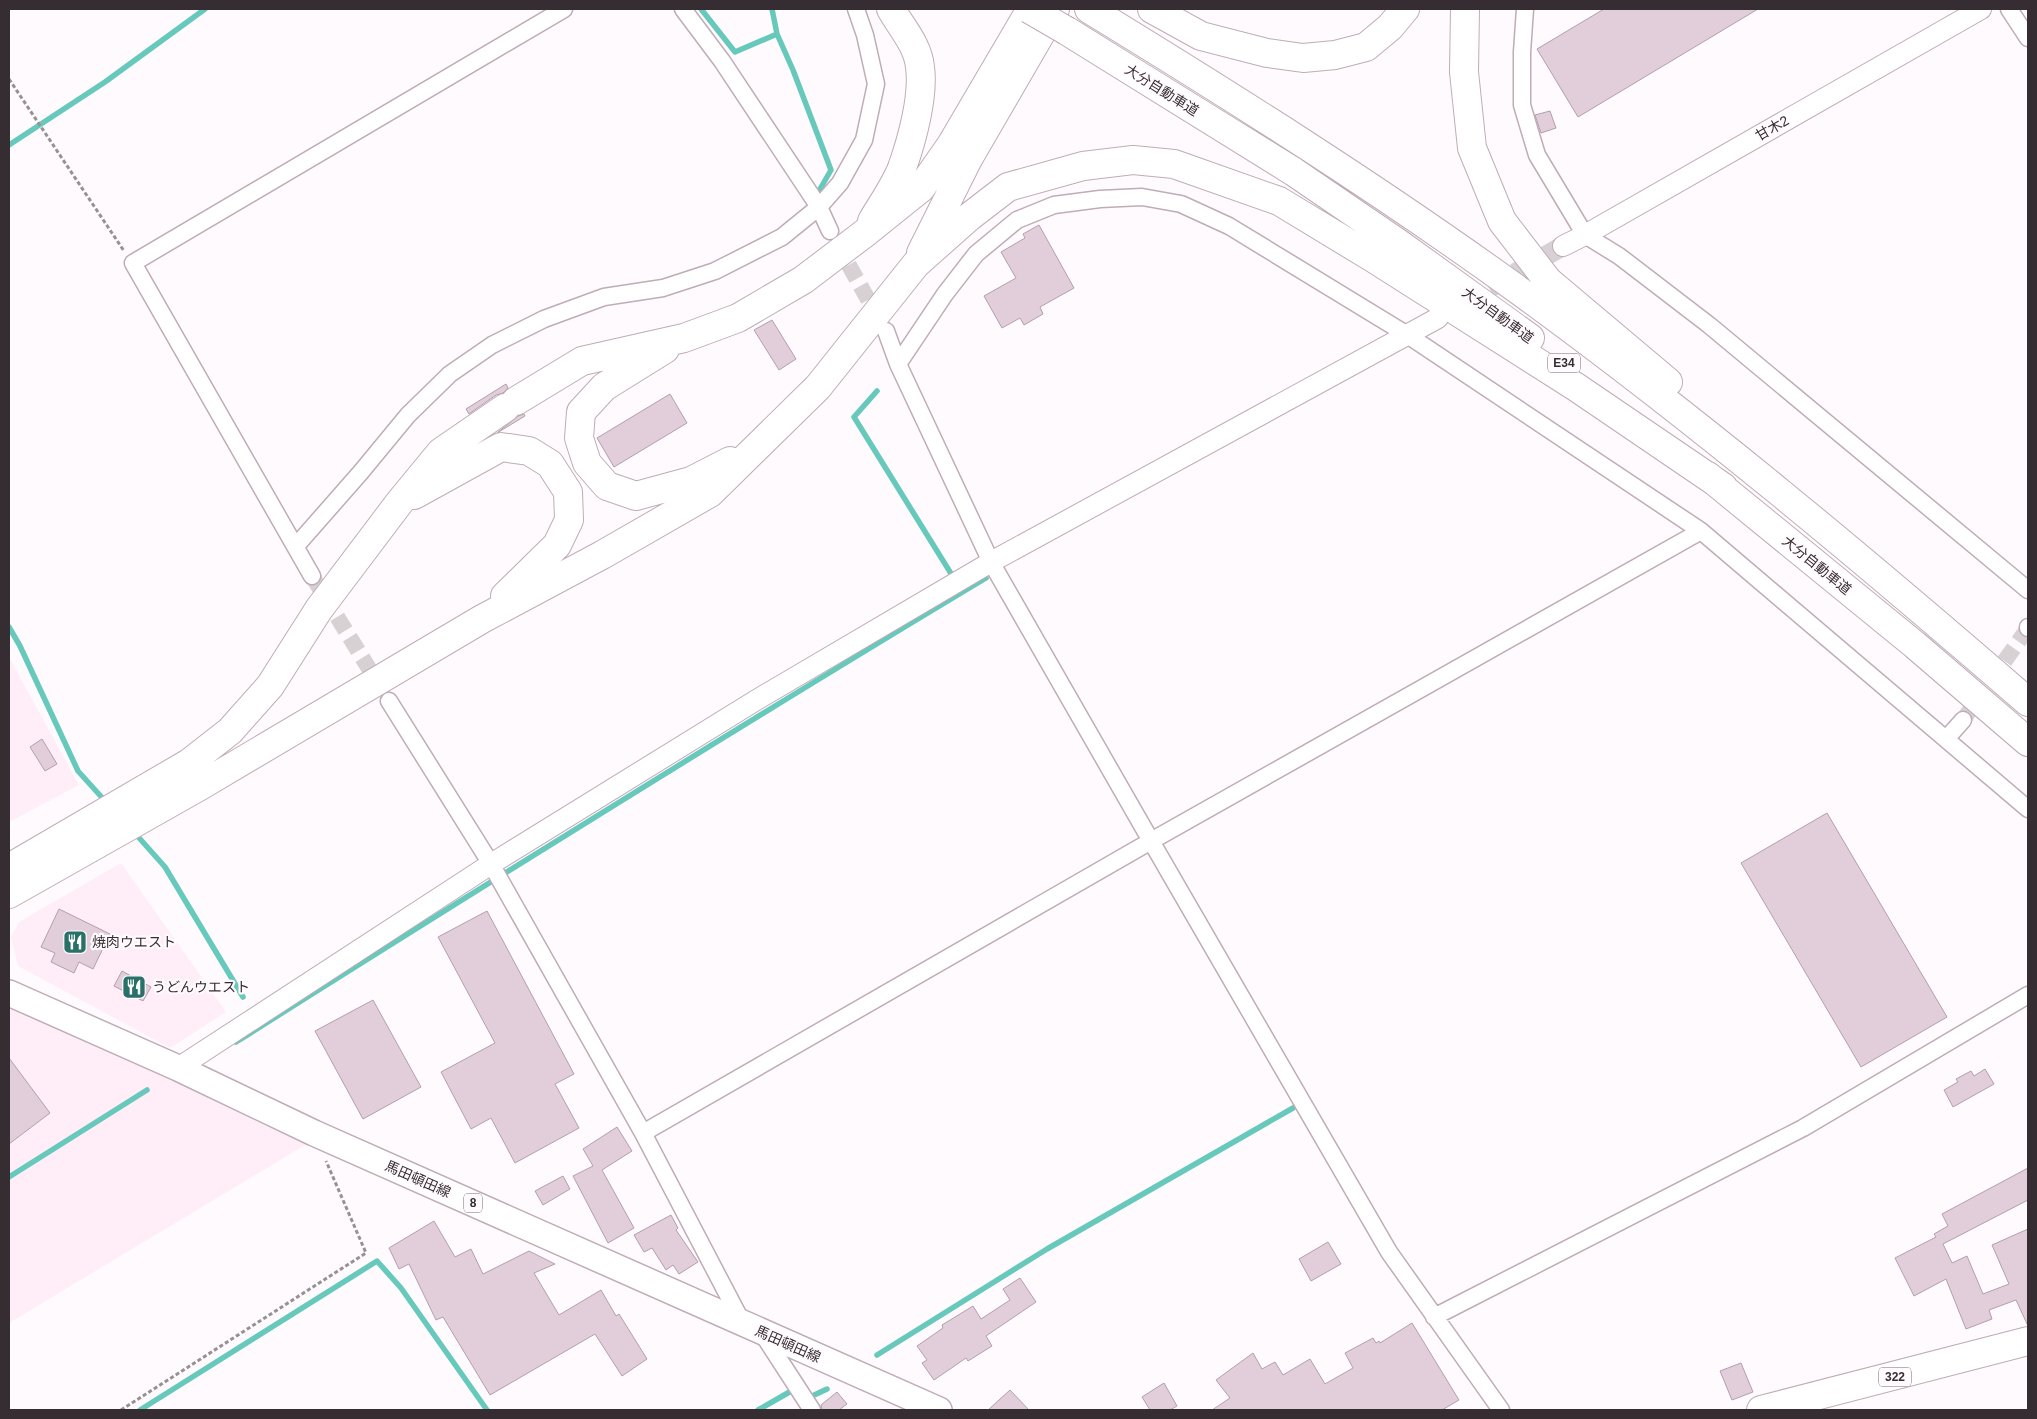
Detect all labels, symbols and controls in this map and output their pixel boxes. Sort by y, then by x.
street label: 大分自動車道 [1122,61,1202,119]
street label: 甘木2 [1752,112,1792,144]
street label: 大分自動車道 [1459,284,1537,346]
road number: E34 [1548,353,1580,372]
street label: 大分自動車道 [1779,532,1855,598]
restaurant icon: 焼肉ウエスト [62,929,88,955]
place label: 焼肉ウエスト [92,934,176,950]
restaurant icon: うどんウエスト [121,974,147,1000]
place label: うどんウエスト [152,979,250,995]
street label: 馬田頓田線 [383,1157,453,1201]
road number: 8 [464,1194,482,1212]
street label: 馬田頓田線 [753,1322,823,1366]
road number: 322 [1879,1368,1911,1386]

